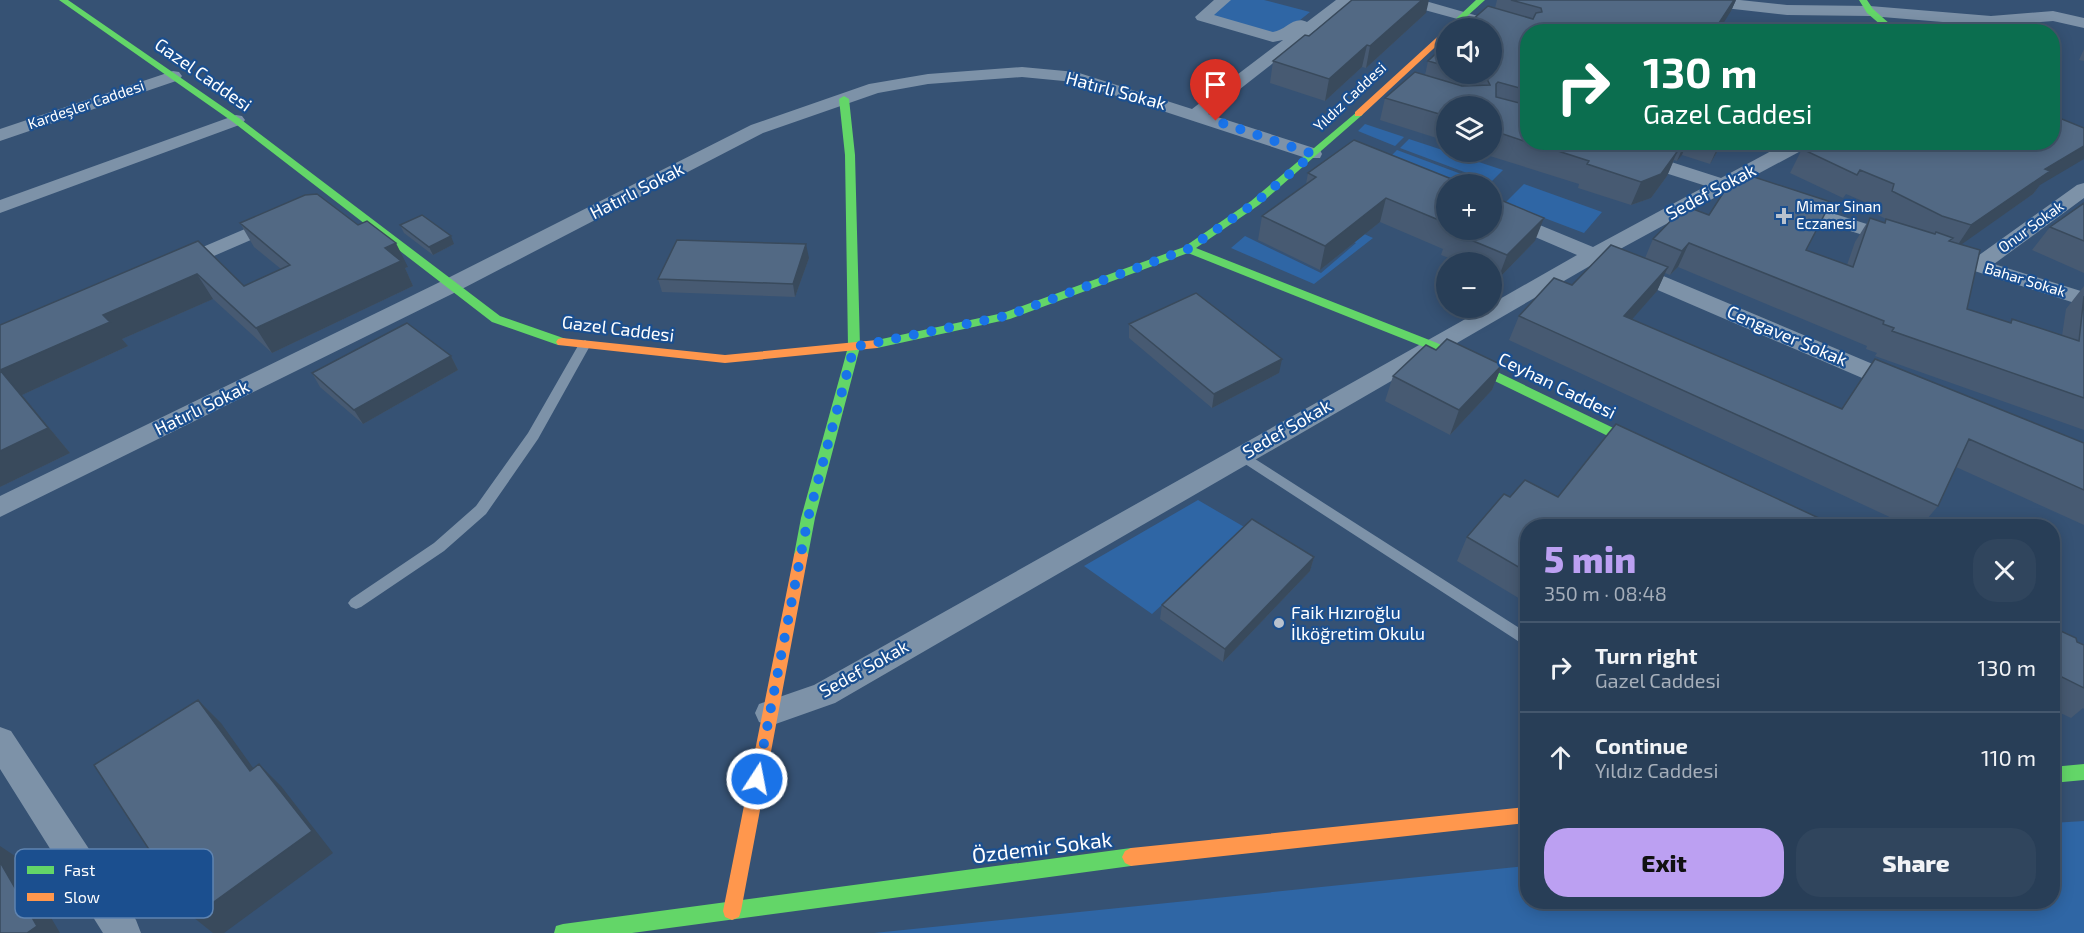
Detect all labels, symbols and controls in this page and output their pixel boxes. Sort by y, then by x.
map controls [1436,18,1502,318]
button: sound [1436,18,1502,84]
street label: Gazel Caddesi [151,33,256,116]
text: 130 m [1643,46,1758,96]
icon: right [1544,48,1622,126]
street label: Yıldız Caddesi [1309,58,1389,134]
pin [1190,59,1241,121]
street label: Hatırlı Sokak [1064,66,1169,114]
icon: arrive [1199,68,1232,101]
street label: Kardeşler Caddesi [25,76,147,133]
button: layers [1436,96,1502,162]
text: Gazel Caddesi [1643,97,1812,129]
street label: Hatırlı Sokak [586,157,687,223]
street label: Sedef Sokak [1662,158,1759,224]
button: + [1436,174,1502,240]
street label: Onur Sokak [1994,196,2067,256]
place label: Mimar Sinan Eczanesi [1796,197,1881,232]
marker: Mimar Sinan Eczanesi [1777,209,1791,223]
button: − [1436,252,1502,318]
street label: Bahar Sokak [1983,258,2068,300]
street label: Cengaver Sokak [1724,300,1851,370]
street label: Gazel Caddesi [561,310,676,346]
street label: Ceyhan Caddesi [1495,347,1620,423]
street label: Hatırlı Sokak [151,375,253,440]
street label: Sedef Sokak [1238,394,1335,462]
text: 5 min [1544,537,1636,580]
button: close [1973,539,2036,602]
text: 350 m · 08:48 [1544,581,1667,605]
place label: Faik Hızıroğlu İlköğretim Okulu [1291,601,1425,644]
marker: Faik Hızıroğlu İlköğretim Okulu [1272,616,1286,630]
street label: Sedef Sokak [815,635,912,702]
text: Turn right [1595,642,1697,668]
icon: right [1544,651,1577,684]
text: 130 m [1978,654,2036,680]
text: Gazel Caddesi [1595,668,1721,692]
text: Continue [1595,732,1688,758]
icon: ahead [1544,741,1577,774]
text: 110 m [1981,744,2036,770]
position arrow [725,747,789,811]
text: Yıldız Caddesi [1595,758,1718,782]
street label: Özdemir Sokak [970,825,1114,868]
button: Exit [1544,828,1784,897]
button: Share [1796,828,2036,897]
legend [15,849,213,918]
text: Fast [64,860,95,879]
text: Slow [64,887,100,906]

